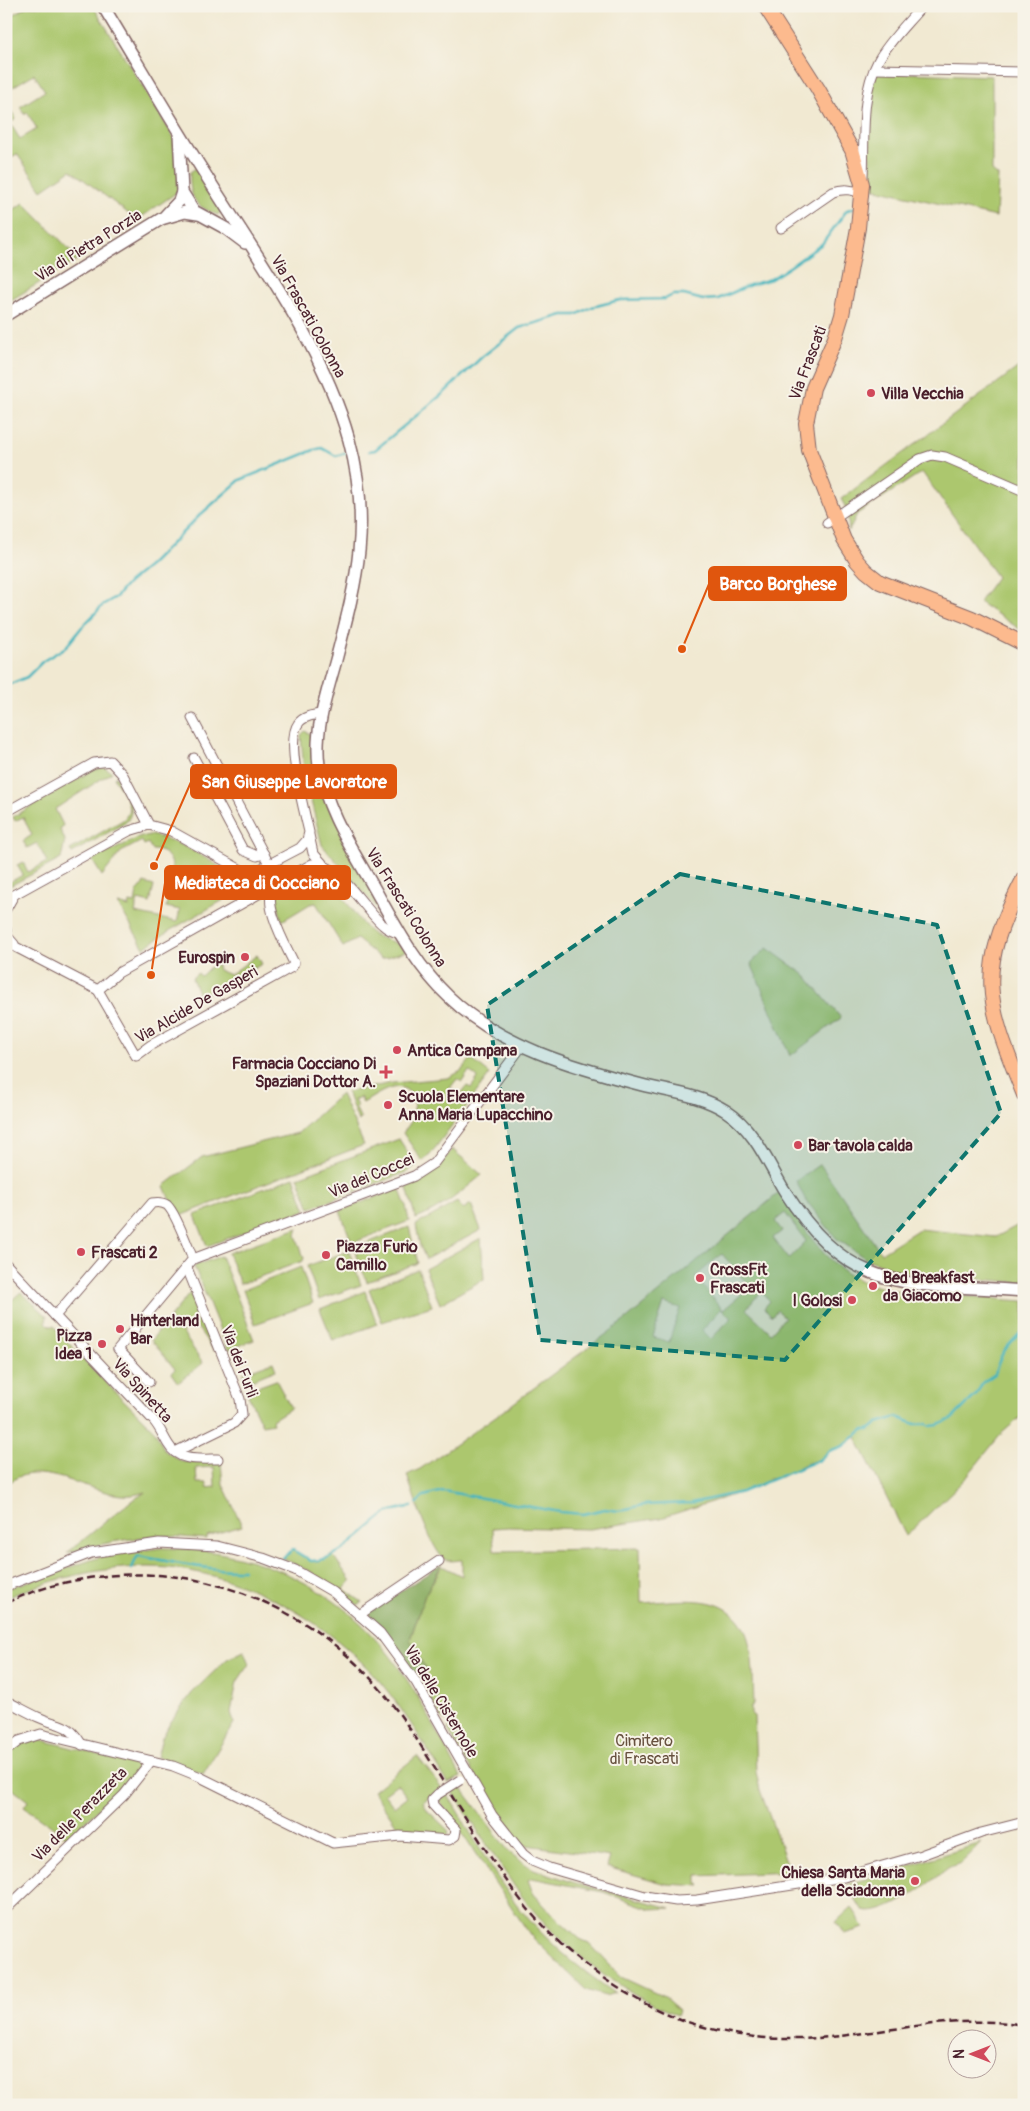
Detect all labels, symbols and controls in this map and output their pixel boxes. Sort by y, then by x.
street label: Via di Pietra Porzia [32,205,146,287]
street label: Via Frascati Colonna [266,252,350,381]
street label: Via Frascati [785,323,831,403]
place label: Villa Vecchia [881,384,964,404]
marker: Villa Vecchia [865,387,877,399]
callout: Barco Borghese [709,567,846,600]
text: Barco Borghese [719,573,838,596]
callout: San Giuseppe Lavoratore [191,765,396,798]
text: San Giuseppe Lavoratore [201,771,388,794]
street label: Via Frascati Colonna [361,844,451,971]
callout: Mediateca di Cocciano [165,866,350,899]
text: Mediateca di Cocciano [174,872,340,895]
place label: Eurospin [178,948,235,968]
marker: Eurospin [239,951,251,963]
street label: Via Alcide De Gasperi [132,962,262,1048]
place label: Antica Campana [407,1041,518,1061]
marker: Antica Campana [391,1044,403,1056]
place label: Farmacia Cocciano Di Spaziani Dottor A. [232,1054,376,1092]
marker: Farmacia Cocciano Di Spaziani Dottor A. [380,1066,392,1078]
place label: Scuola Elementare Anna Maria Lupacchino [398,1087,553,1125]
marker: Scuola Elementare Anna Maria Lupacchino [382,1099,394,1111]
place label: Bar tavola calda [808,1136,913,1156]
marker: Bar tavola calda [792,1139,804,1151]
street label: Via dei Coccei [326,1149,417,1203]
place label: Piazza Furio Camillo [336,1237,418,1275]
place label: Frascati 2 [91,1243,158,1263]
marker: Frascati 2 [75,1246,87,1258]
marker: Piazza Furio Camillo [320,1249,332,1261]
place label: CrossFit Frascati [710,1260,768,1298]
place label: Bed Breakfast da Giacomo [883,1268,975,1306]
marker: CrossFit Frascati [694,1272,706,1284]
marker: Bed Breakfast da Giacomo [867,1280,879,1292]
place label: I Golosi [792,1291,842,1311]
marker: I Golosi [846,1294,858,1306]
place label: Hinterland Bar [130,1311,200,1349]
street label: Via dei Furli [216,1322,262,1400]
marker: Hinterland Bar [114,1323,126,1335]
place label: Pizza Idea 1 [54,1326,93,1364]
marker: Pizza Idea 1 [96,1338,108,1350]
street label: Via Spinetta [108,1354,177,1427]
street label: Via delle Cisternole [400,1642,483,1762]
park label: Cimitero di Frascati [610,1731,678,1769]
street label: Via delle Perazzeta [28,1763,132,1867]
place label: Chiesa Santa Maria della Sciadonna [781,1863,906,1901]
marker: Chiesa Santa Maria della Sciadonna [909,1875,921,1887]
north arrow [948,2028,998,2078]
text: N [951,2049,968,2059]

